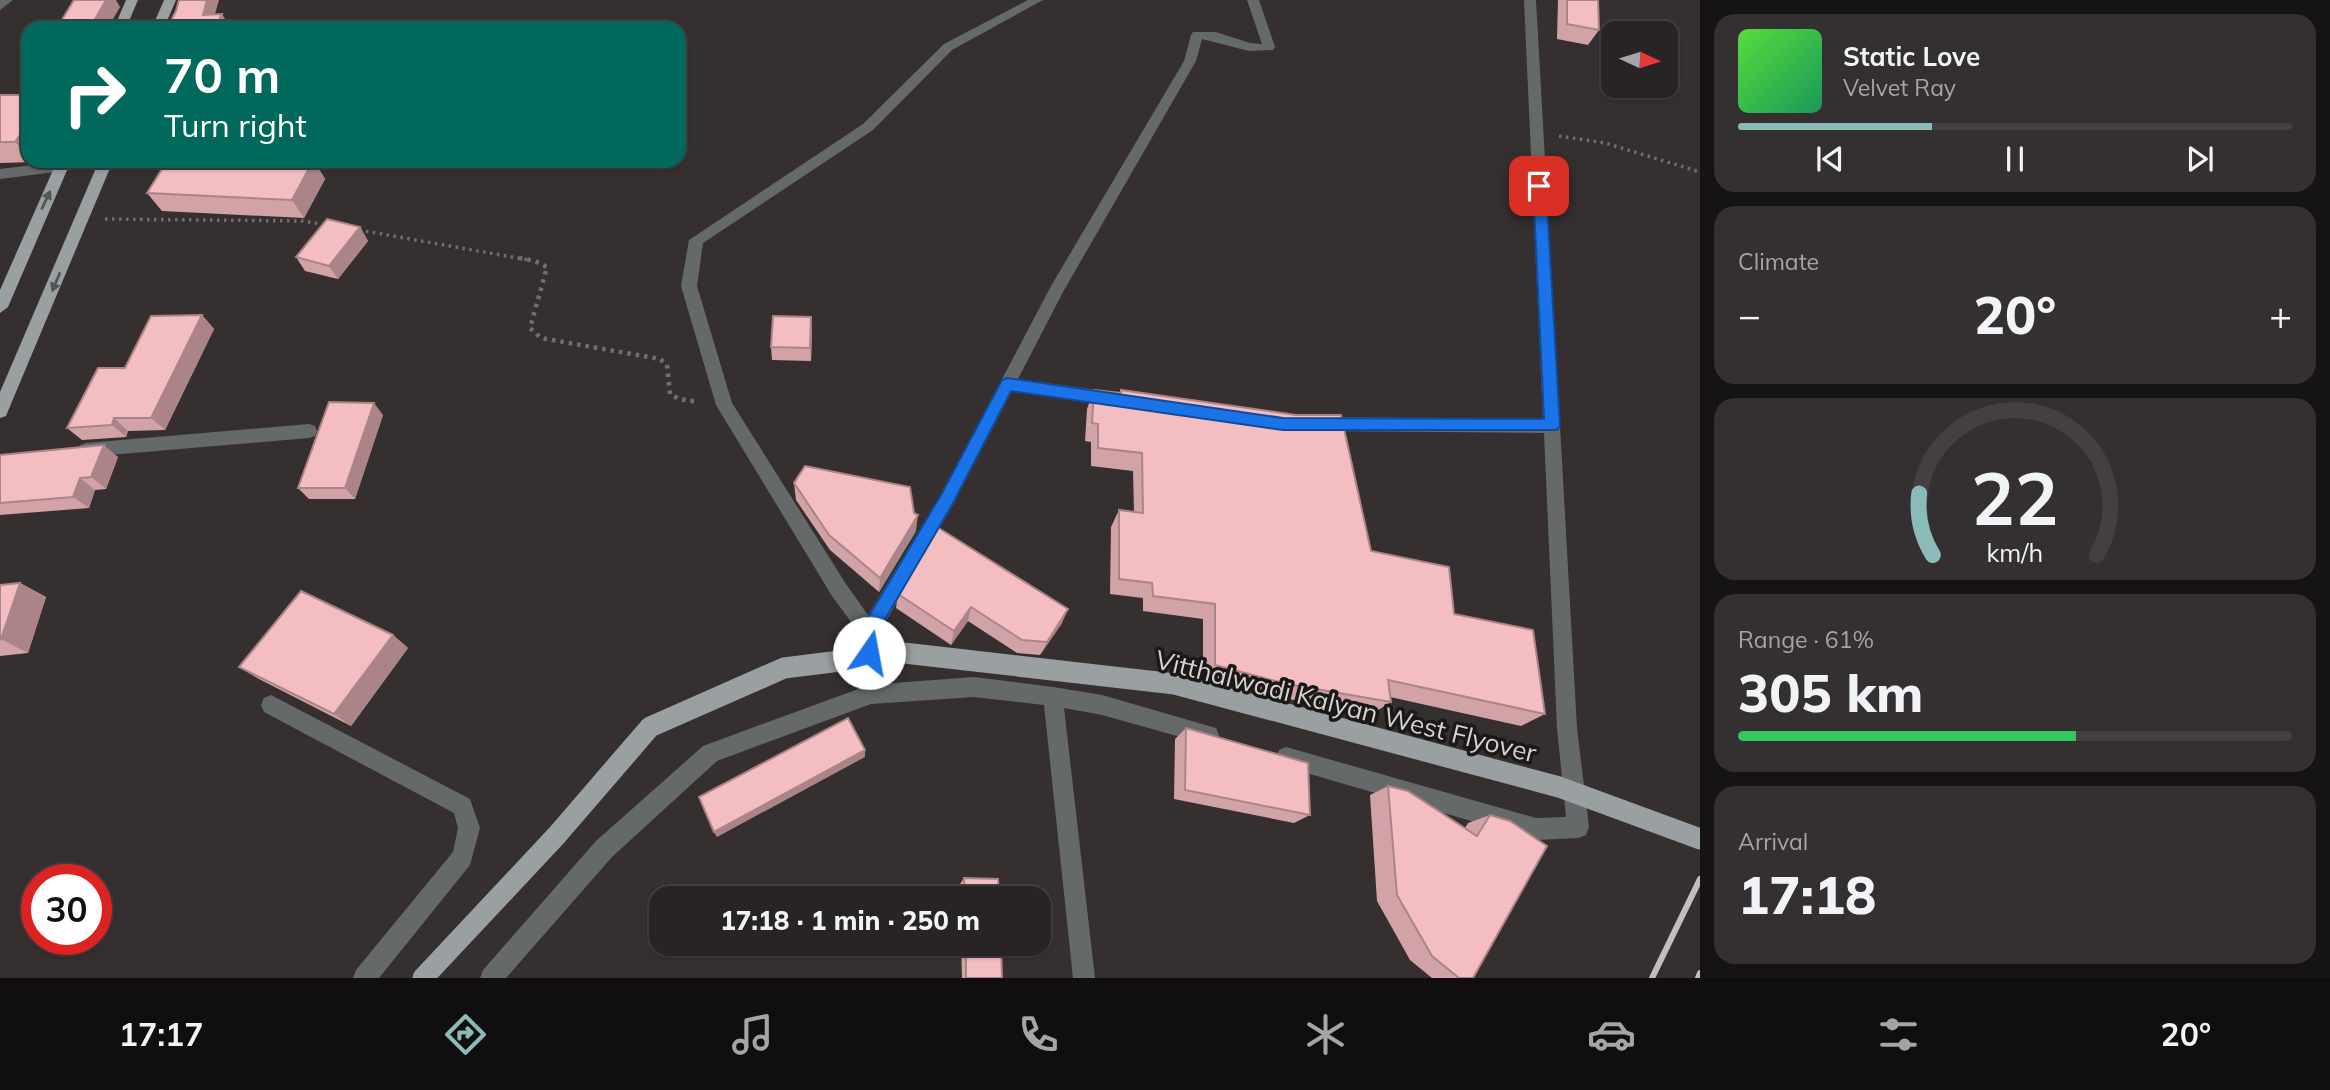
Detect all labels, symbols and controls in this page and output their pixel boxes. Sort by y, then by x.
north arrow [1601,21,1678,98]
map controls [1601,21,1678,98]
text: Static Love [1843,40,1980,73]
text: 70 m [164,44,280,105]
icon: right [49,49,140,140]
text: Velvet Ray [1843,73,1956,102]
text: Turn right [164,105,307,145]
icon: previous [1811,140,1849,178]
icon: pause [1996,140,2034,178]
icon: next [2181,140,2219,178]
pin [1509,156,1569,216]
icon: arrive [1520,167,1558,205]
one-way arrow [41,190,52,210]
text: Climate [1738,247,1819,276]
one-way arrow [50,272,62,292]
text: 20° [1974,282,2056,347]
text: − [1738,291,1761,339]
text: + [2269,291,2292,339]
text: 22 [1971,452,2059,543]
text: km/h [1987,537,2043,568]
position arrow [832,616,906,690]
text: Range · 61% [1738,625,1874,654]
street label: Vitthalwadi Kalyan West Flyover [1152,643,1541,770]
text: 305 km [1738,660,1923,725]
text: Arrival [1738,827,1808,856]
text: 17:18 [1738,862,1876,927]
speed limit sign: 30 [21,864,112,955]
text: 17:18 · 1 min · 250 m [720,904,980,937]
icon: directions [441,1010,490,1059]
icon: music [728,1010,777,1059]
icon: phone [1014,1010,1063,1059]
icon: climate [1301,1010,1350,1059]
icon: car [1587,1010,1636,1059]
icon: filters [1874,1010,1923,1059]
text: 17:17 [119,1014,204,1054]
text: 20° [2161,1014,2211,1054]

